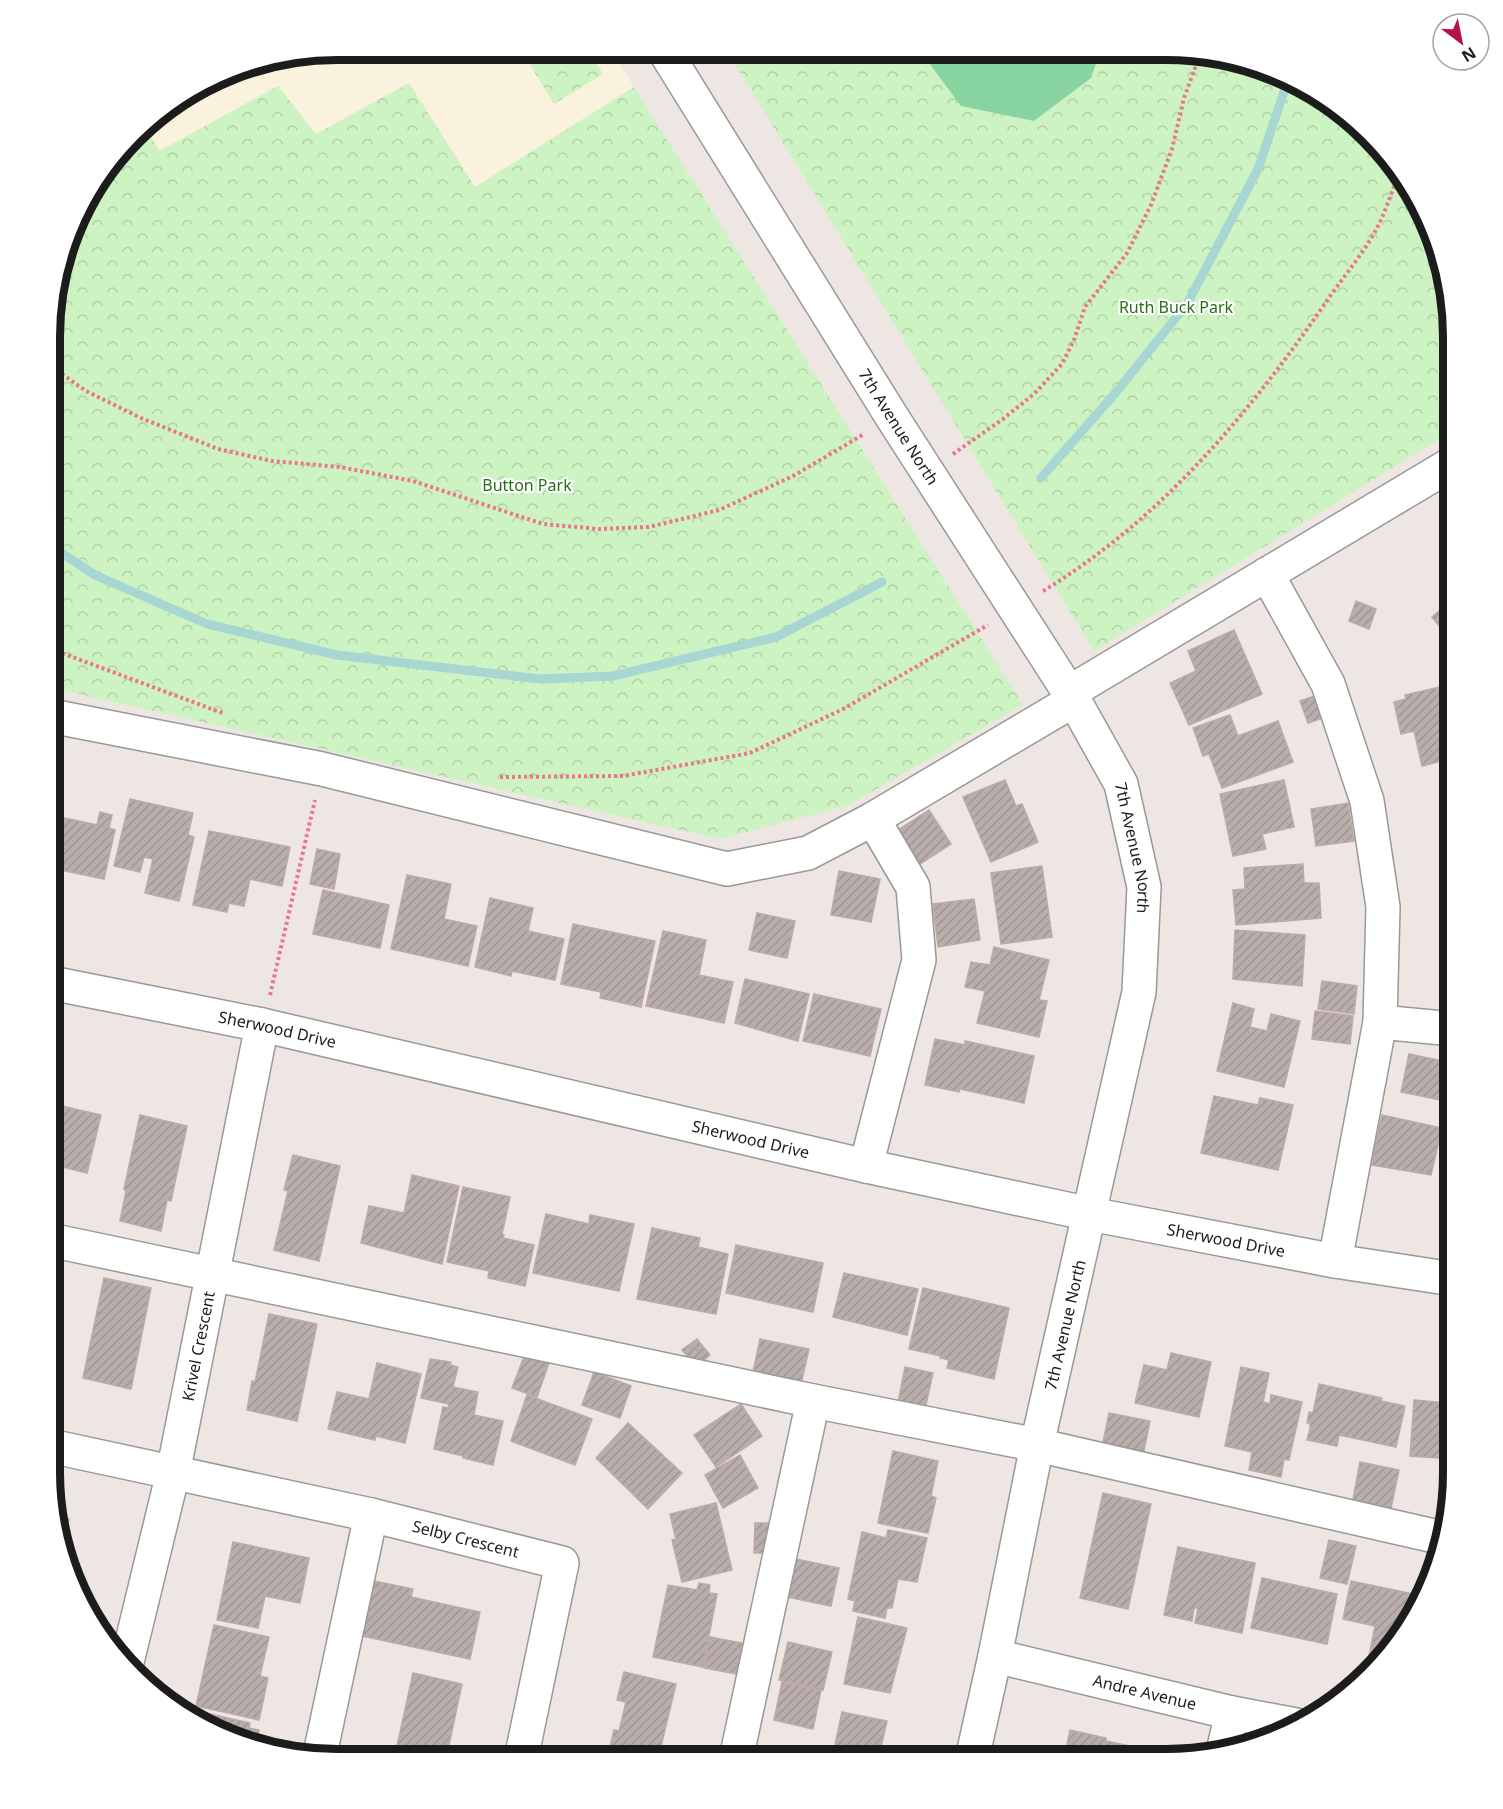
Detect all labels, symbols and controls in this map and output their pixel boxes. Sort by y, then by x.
north arrow [1431,12,1491,72]
text: N [1458,42,1480,67]
park label: Ruth Buck Park [1119,296,1234,318]
street label: 7th Avenue North [854,365,944,489]
park label: Button Park [482,474,572,496]
street label: 7th Avenue North [1110,780,1156,914]
street label: Sherwood Drive [217,1006,338,1053]
street label: Sherwood Drive [690,1115,812,1163]
street label: Sherwood Drive [1165,1218,1287,1262]
street label: 7th Avenue North [1039,1258,1091,1392]
street label: Krivel Crescent [177,1289,220,1403]
street label: Selby Crescent [410,1515,522,1563]
street label: Andre Avenue [1091,1669,1199,1715]

